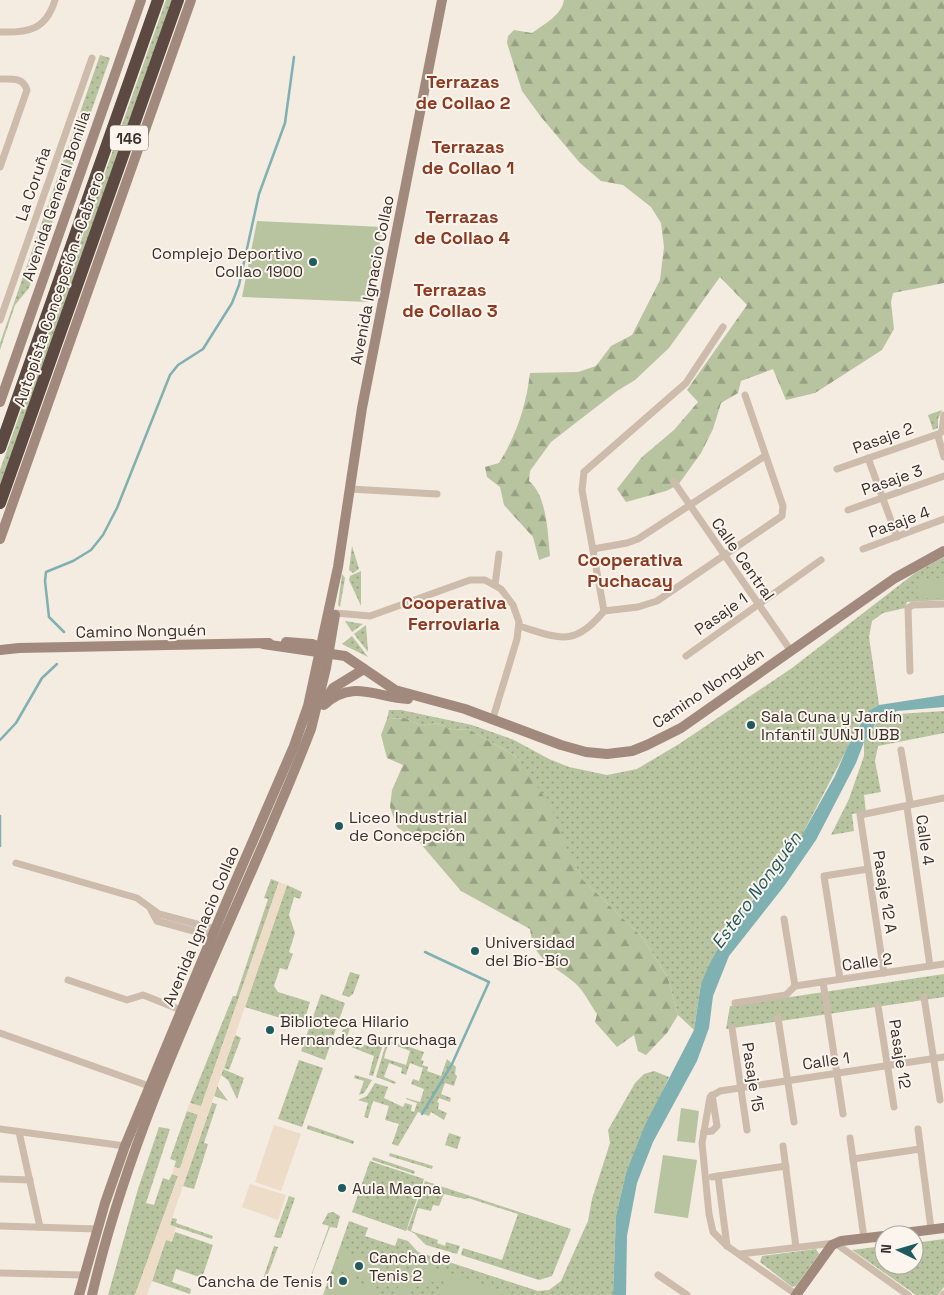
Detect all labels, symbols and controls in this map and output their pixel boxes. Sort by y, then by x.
district label: Terrazas de Collao 2 [415,70,511,114]
street label: Avenida General Bonilla [17,108,95,284]
road number: 146 [110,126,148,150]
district label: Terrazas de Collao 1 [422,135,514,179]
street label: La Coruña [11,144,55,224]
street label: Autopista Concepción - Cabrero [9,169,109,409]
street label: Avenida Ignacio Collao [345,193,399,367]
district label: Terrazas de Collao 4 [414,205,510,249]
place label: Complejo Deportivo Collao 1900 [152,243,303,282]
marker: Complejo Deportivo Collao 1900 [307,256,319,268]
district label: Terrazas de Collao 3 [402,278,498,322]
street label: Pasaje 2 [850,417,916,459]
street label: Pasaje 3 [859,460,925,500]
street label: Pasaje 4 [865,501,933,543]
street label: Calle Central [707,513,779,605]
district label: Cooperativa Puchacay [577,548,683,592]
street label: Pasaje 1 [690,588,752,640]
district label: Cooperativa Ferroviaria [401,591,507,635]
street label: Camino Nonguén [76,619,206,643]
street label: Camino Nonguén [648,643,768,733]
place label: Sala Cuna y Jardín Infantil JUNJI UBB [761,706,902,745]
marker: Sala Cuna y Jardín Infantil JUNJI UBB [745,719,757,731]
place label: Liceo Industrial de Concepción [349,807,467,846]
street label: Calle 4 [911,813,939,867]
marker: Liceo Industrial de Concepción [333,820,345,832]
water label: Estero Nonguén [706,826,807,953]
street label: Avenida Ignacio Collao [158,843,244,1009]
street label: Pasaje 12 A [868,849,902,935]
place label: Universidad del Bío-Bío [485,932,575,971]
marker: Universidad del Bío-Bío [469,945,481,957]
street label: Calle 2 [841,948,893,976]
place label: Biblioteca Hilario Hernandez Gurruchaga [280,1011,457,1050]
street label: Pasaje 12 [884,1018,916,1090]
marker: Biblioteca Hilario Hernandez Gurruchaga [264,1024,276,1036]
street label: Pasaje 15 [737,1041,769,1113]
street label: Calle 1 [801,1047,851,1075]
place label: Aula Magna [352,1178,441,1199]
marker: Aula Magna [336,1182,348,1194]
north arrow [874,1225,924,1275]
text: N [877,1243,895,1254]
place label: Cancha de Tenis 2 [369,1247,451,1286]
marker: Cancha de Tenis 2 [353,1260,365,1272]
place label: Cancha de Tenis 1 [197,1271,333,1292]
marker: Cancha de Tenis 1 [337,1275,349,1287]

